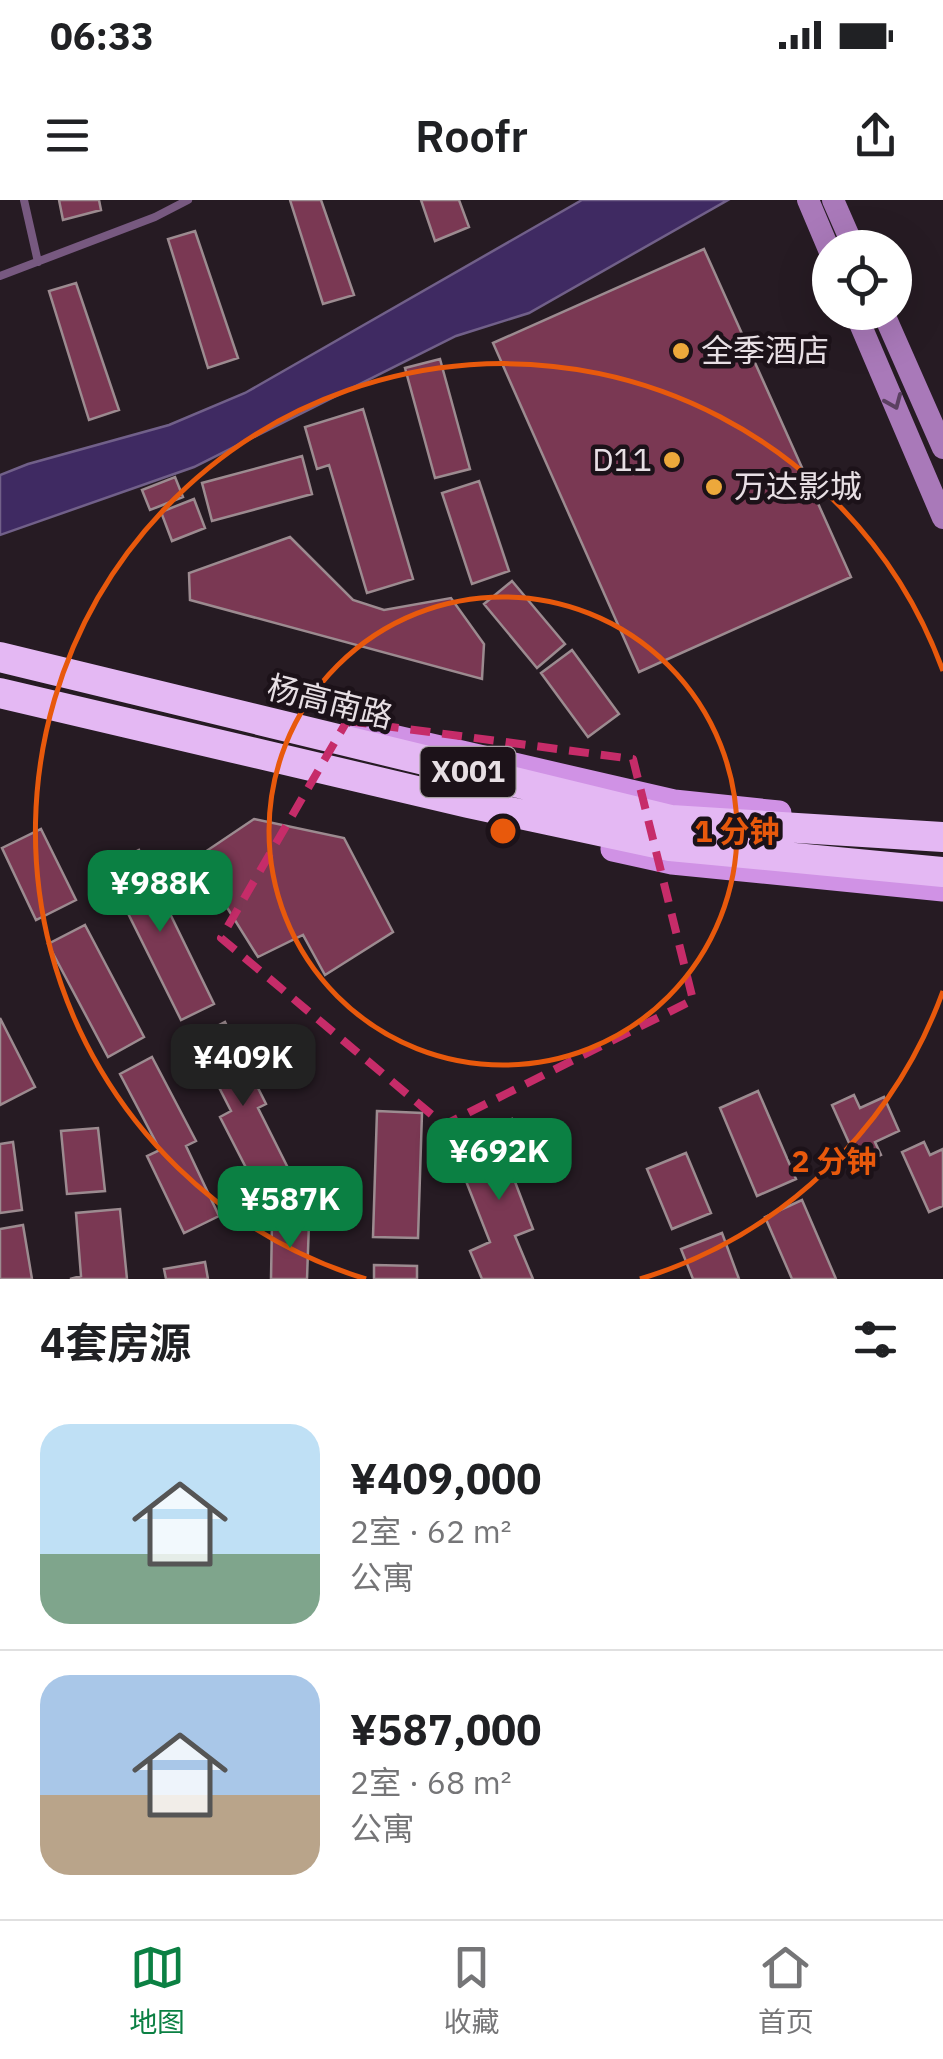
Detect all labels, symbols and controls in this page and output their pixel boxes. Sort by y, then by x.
text: 06:33 [50,11,154,60]
text: Roofr [415,106,528,164]
icon: menu [40,108,95,163]
icon: share [848,108,903,163]
map controls [812,230,912,330]
button: locate [812,230,912,330]
place label: 全季酒店 [701,329,829,371]
marker: 全季酒店 [670,340,692,362]
one-way arrow [882,392,902,410]
place label: D11 [592,438,652,480]
marker: D11 [661,449,683,471]
place label: 万达影城 [734,465,862,507]
marker: 万达影城 [703,476,725,498]
street label: 杨高南路 [263,665,397,737]
road number: X001 [420,747,516,797]
text: 1 分钟 [694,811,780,850]
centre of rings [485,813,521,849]
pin: ¥988K [90,850,230,935]
text: ¥988K [110,861,210,903]
pin: ¥409K [173,1024,313,1109]
text: ¥409K [193,1035,293,1077]
pin: ¥692K [429,1118,569,1203]
text: ¥692K [449,1129,549,1171]
text: 2 分钟 [791,1141,877,1180]
pin: ¥587K [220,1166,360,1251]
text: ¥587K [240,1177,340,1219]
icon: filters [848,1312,903,1367]
text: 4套房源 [40,1315,191,1370]
text: ¥409,000 [350,1451,542,1506]
icon: home [120,1464,240,1584]
text: 2室 · 62 m² [350,1510,512,1552]
text: 公寓 [350,1556,414,1598]
text: ¥587,000 [350,1702,542,1757]
icon: home [120,1715,240,1835]
text: 2室 · 68 m² [350,1761,512,1803]
text: 公寓 [350,1807,414,1849]
tab: 地图 [129,1940,185,2040]
tab: 收藏 [443,1940,500,2040]
tab: 首页 [758,1940,814,2040]

